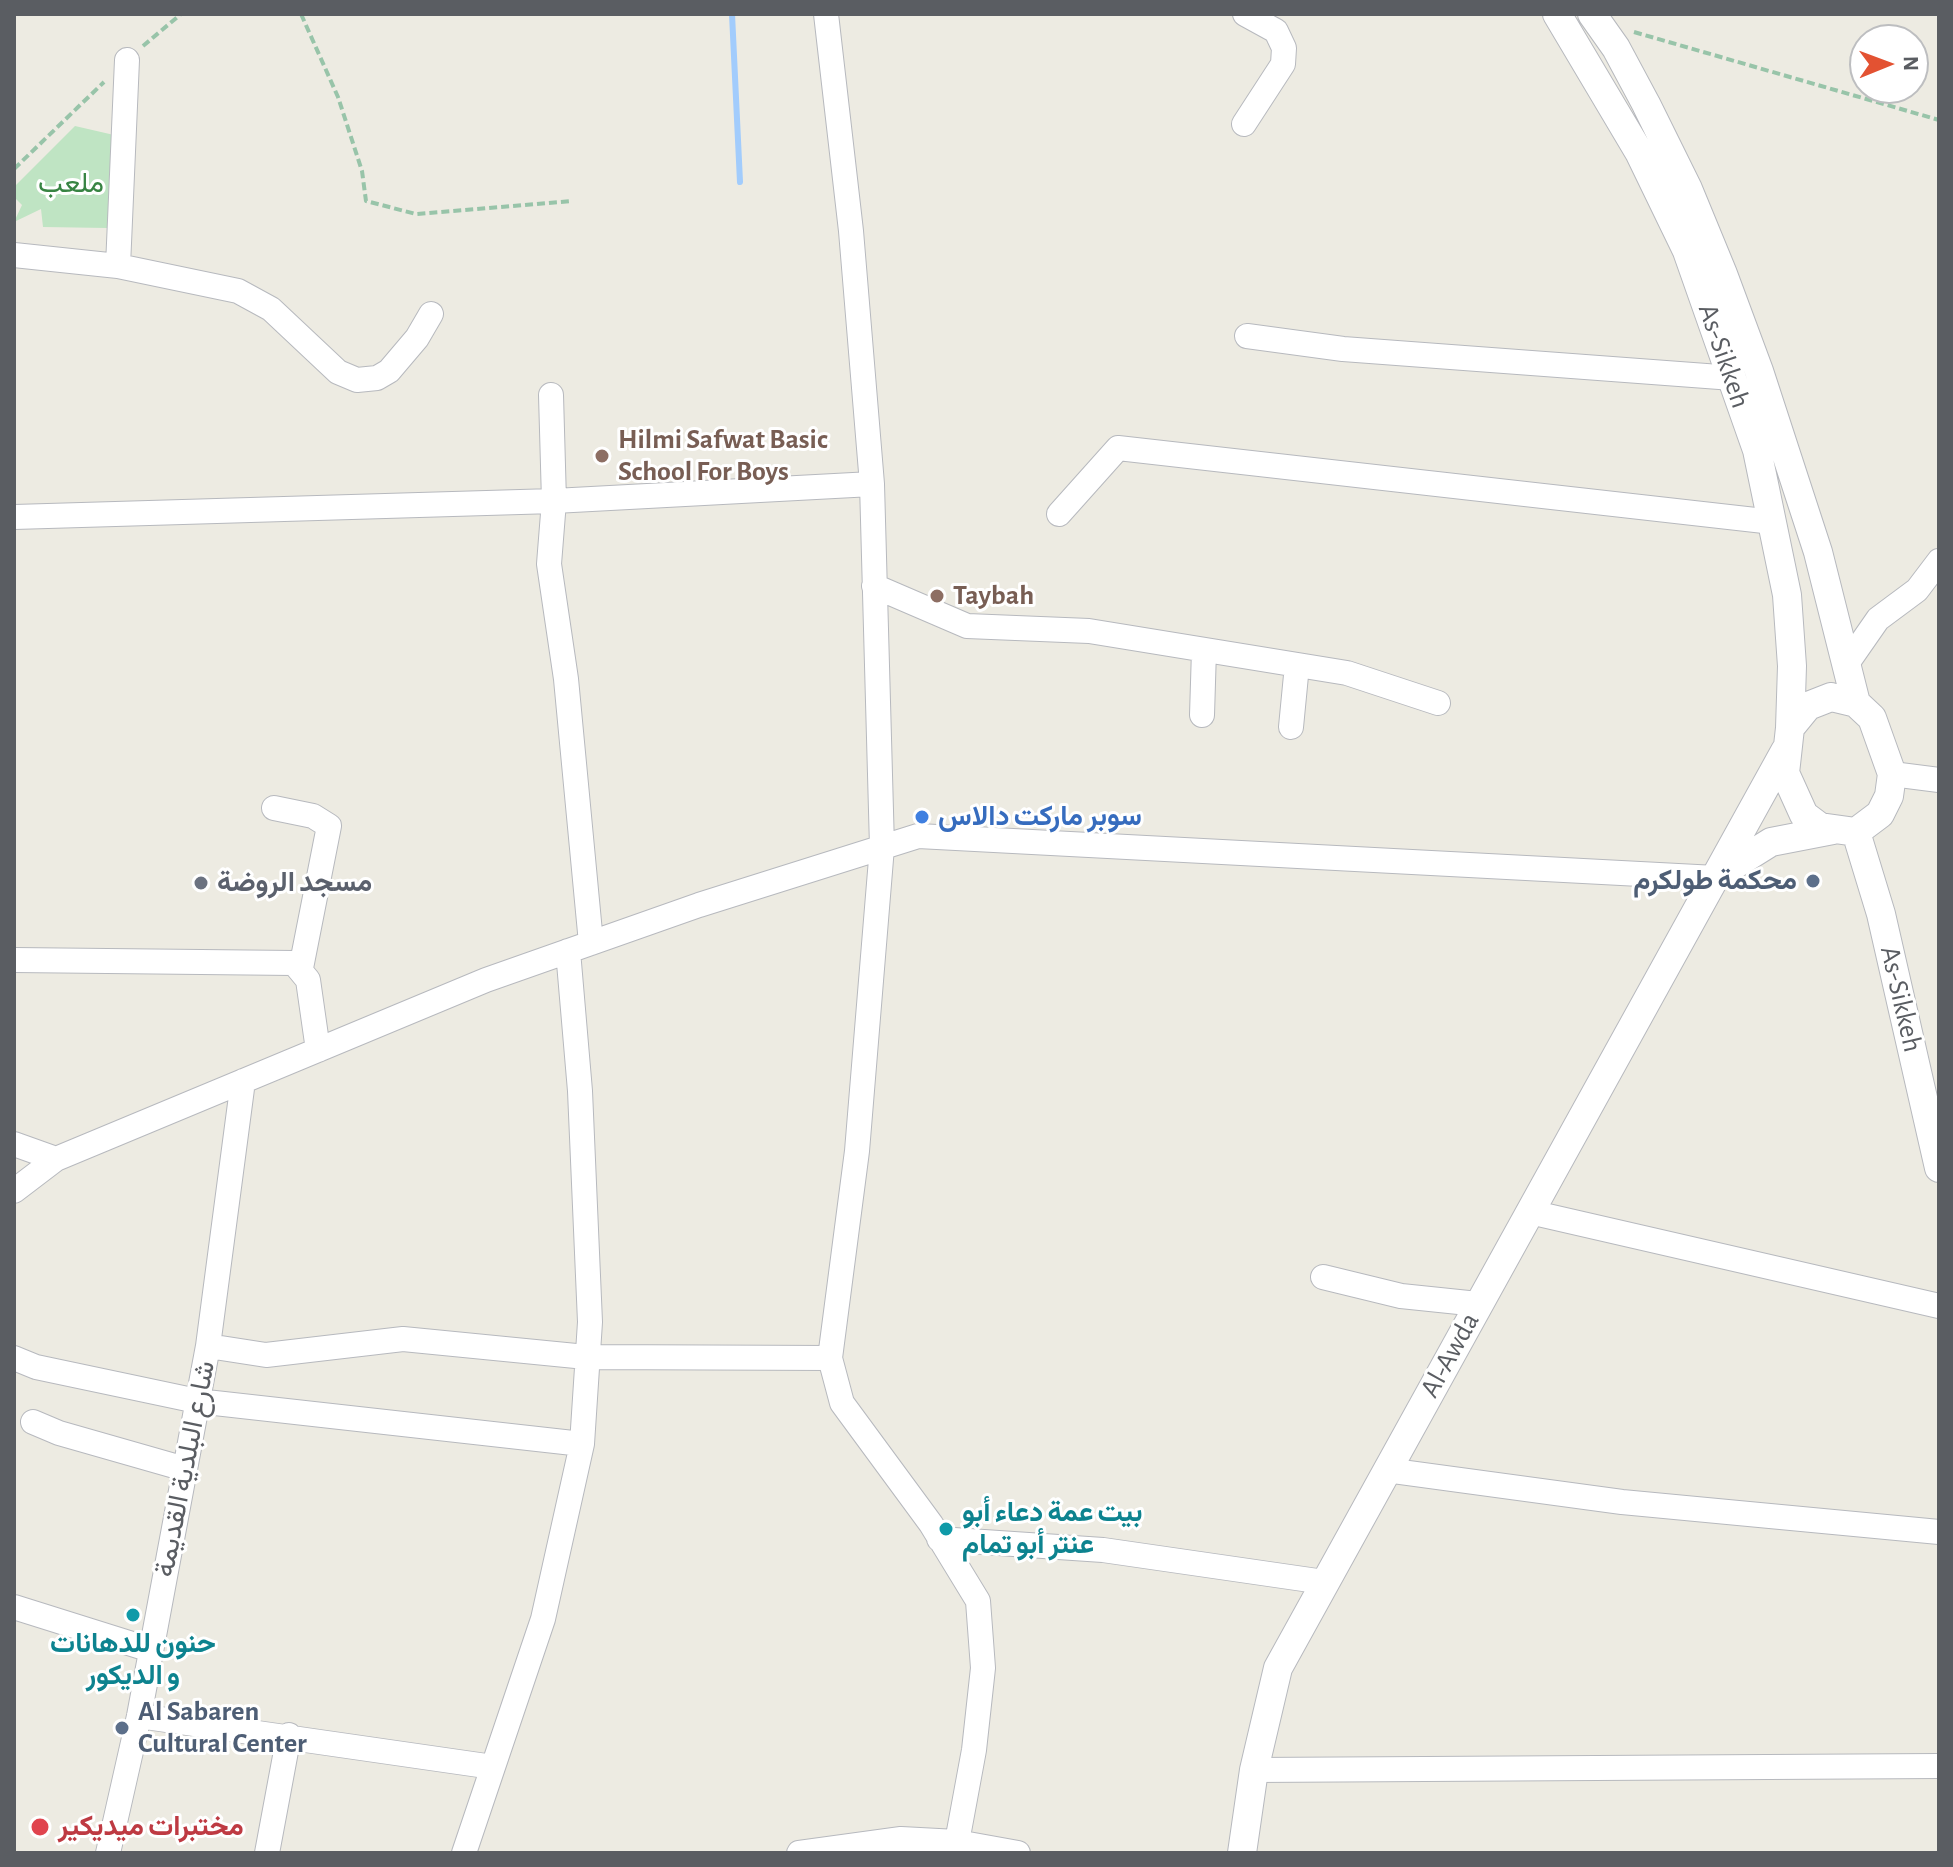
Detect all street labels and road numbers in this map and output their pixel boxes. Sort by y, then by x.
street label: As-Sikkeh [1691,300,1757,412]
street label: As-Sikkeh [1873,943,1929,1055]
street label: Al-Awda [1413,1307,1487,1403]
street label: شارع البلدية القديمة [148,1358,222,1580]

